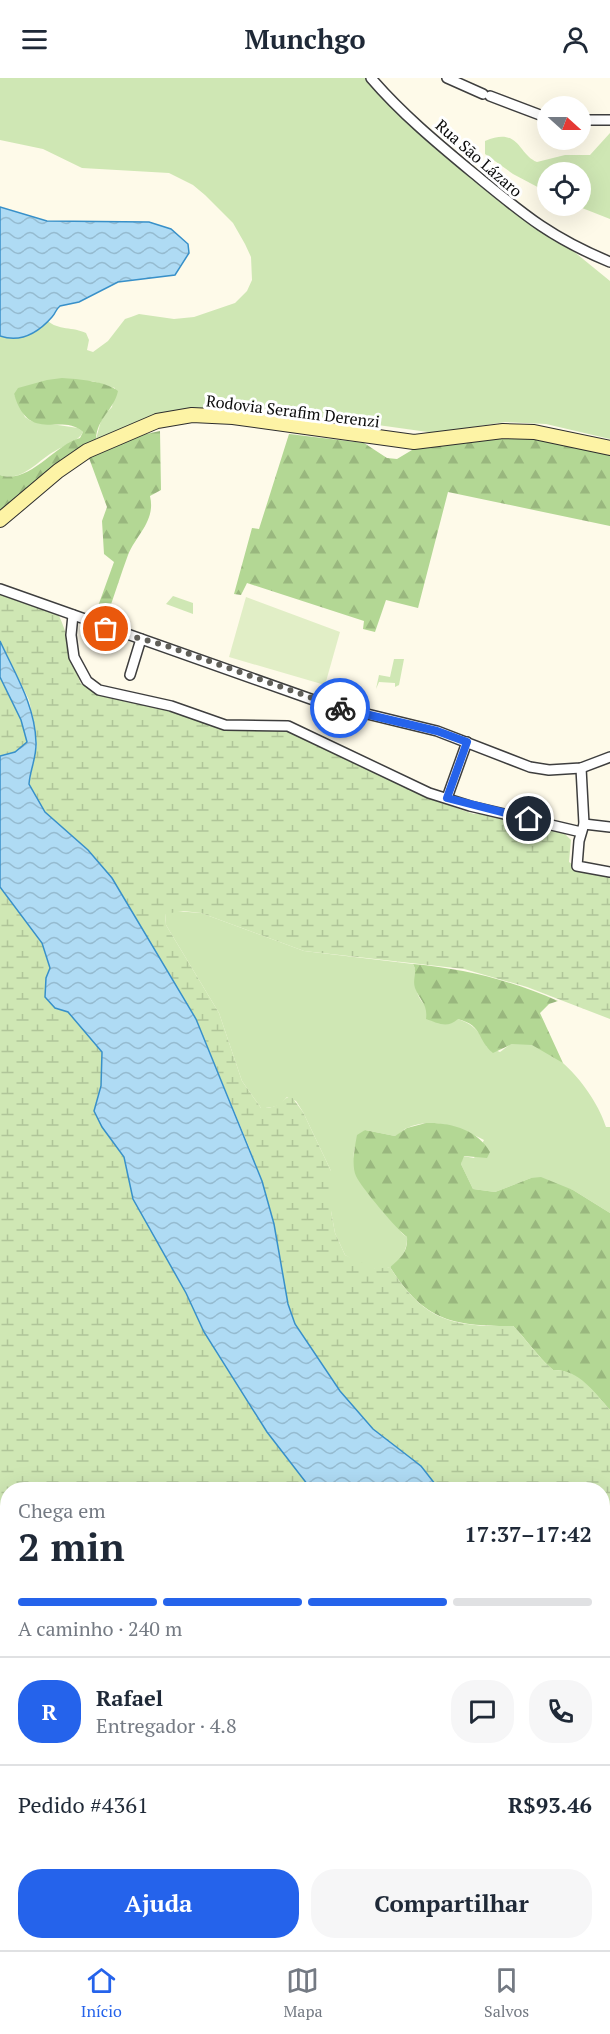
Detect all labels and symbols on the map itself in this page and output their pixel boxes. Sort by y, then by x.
north arrow [537,96,591,150]
street label: Rua São Lázaro [431,114,527,202]
street label: Rodovia Serafim Derenzi [205,389,381,433]
pin [80,603,131,654]
courier [310,678,370,738]
pin [503,793,554,844]

